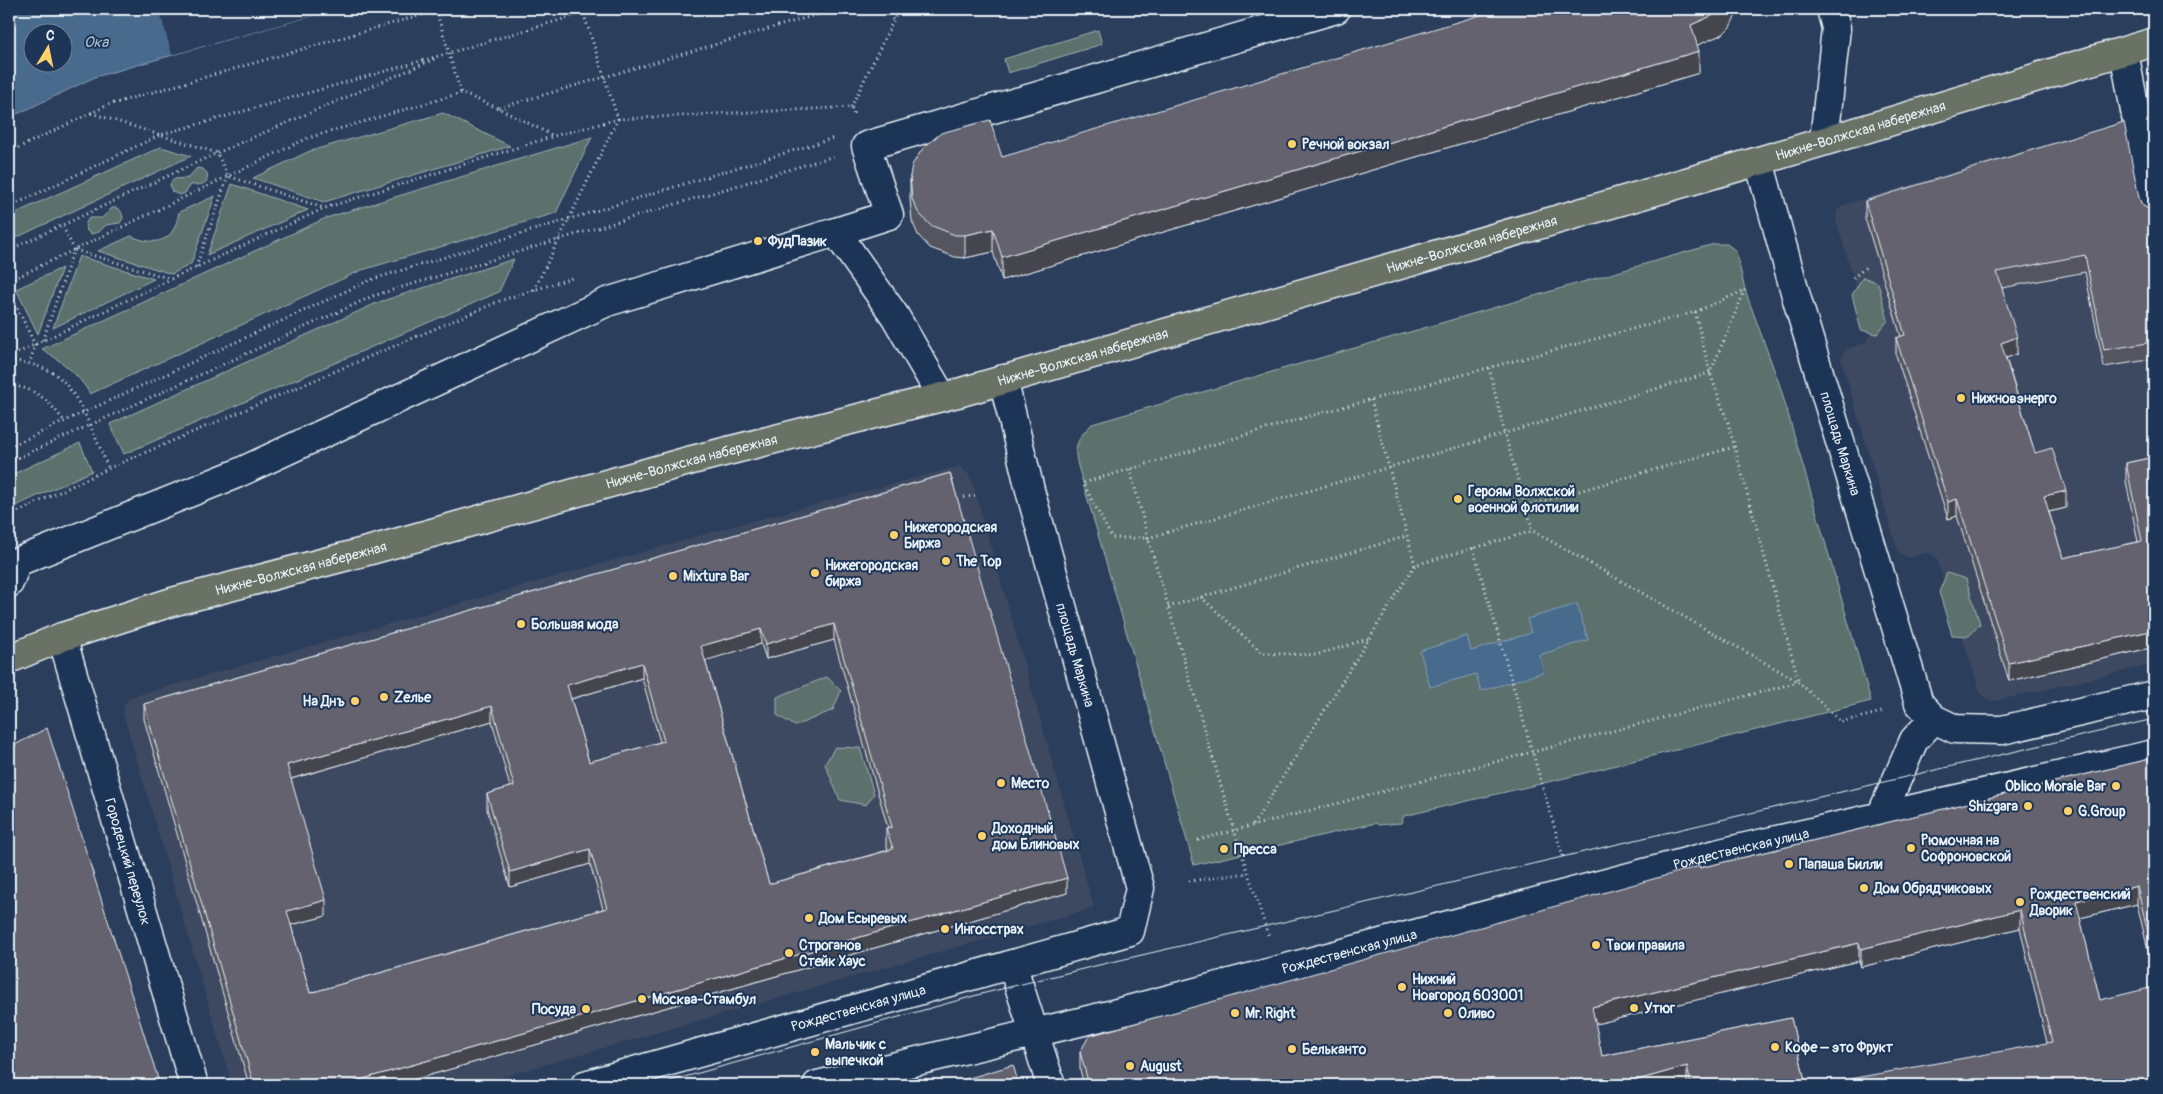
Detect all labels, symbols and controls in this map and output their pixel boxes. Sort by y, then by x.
north arrow [22,22,72,72]
text: С [44,27,56,45]
water label: Ока [84,33,109,52]
street label: Нижне-Волжская набережная [1773,97,1948,164]
place label: Речной вокзал [1302,136,1389,153]
marker: Речной вокзал [1286,138,1298,150]
street label: Нижне-Волжская набережная [1384,211,1559,277]
place label: ФудПазик [767,233,827,250]
marker: ФудПазик [752,235,764,247]
street label: Нижне-Волжская набережная [995,324,1170,390]
street label: площадь Маркина [1817,389,1864,498]
place label: Нижновэнерго [1971,390,2057,407]
marker: Нижновэнерго [1955,392,1967,404]
street label: Нижне-Волжская набережная [604,430,779,492]
place label: Героям Волжской военной флотилии [1468,483,1579,516]
marker: Героям Волжской военной флотилии [1452,493,1464,505]
place label: Нижегородская Биржа [904,519,998,552]
marker: Нижегородская Биржа [888,529,900,541]
street label: Нижне-Волжская набережная [213,538,389,599]
place label: The Top [955,553,1002,570]
marker: The Top [940,555,952,567]
place label: Нижегородская биржа [825,557,919,590]
marker: Нижегородская биржа [809,567,821,579]
place label: Mixtura Bar [683,568,750,585]
marker: Mixtura Bar [667,570,679,582]
street label: площадь Маркина [1052,601,1098,709]
place label: Большая мода [531,616,619,633]
marker: Большая мода [515,618,527,630]
place label: Zелье [394,689,432,706]
marker: Zелье [378,691,390,703]
place label: На Днъ [303,693,345,710]
marker: На Днъ [349,695,361,707]
place label: Место [1011,775,1050,792]
marker: Место [995,777,1007,789]
place label: Oblico Morale Bar [2005,778,2107,795]
marker: Oblico Morale Bar [2110,780,2122,792]
street label: Городецкий переулок [101,796,155,927]
place label: Shizgara [1968,798,2018,815]
marker: Shizgara [2022,800,2034,812]
place label: G.Group [2078,803,2126,820]
marker: G.Group [2062,805,2074,817]
place label: Доходный дом Блиновых [991,820,1080,853]
street label: Рождественская улица [1672,824,1811,873]
marker: Доходный дом Блиновых [976,830,988,842]
place label: Рюмочная на Софроновской [1921,832,2011,865]
place label: Пресса [1234,841,1277,858]
marker: Рюмочная на Софроновской [1905,842,1917,854]
marker: Пресса [1218,843,1230,855]
place label: Папаша Билли [1799,856,1883,873]
marker: Папаша Билли [1783,858,1795,870]
place label: Дом Обрядчиковых [1873,880,1992,897]
marker: Дом Обрядчиковых [1858,882,1870,894]
place label: Рождественский Дворик [2029,886,2131,919]
marker: Рождественский Дворик [2014,896,2026,908]
place label: Дом Есыревых [818,910,907,927]
marker: Дом Есыревых [803,912,815,924]
place label: Ингосстрах [955,921,1024,938]
marker: Ингосстрах [939,923,951,935]
street label: Рождественская улица [1280,925,1419,977]
place label: Строганов Стейк Хаус [799,937,866,970]
place label: Твои правила [1605,937,1685,954]
marker: Твои правила [1590,939,1602,951]
marker: Строганов Стейк Хаус [783,947,795,959]
place label: Нижний Новгород 603001 [1412,971,1523,1004]
street label: Рождественская улица [789,981,927,1035]
marker: Нижний Новгород 603001 [1396,981,1408,993]
place label: Москва-Стамбул [652,991,756,1008]
marker: Москва-Стамбул [636,993,648,1005]
place label: Утюг [1644,1000,1675,1017]
place label: Посуда [532,1001,576,1018]
marker: Утюг [1628,1002,1640,1014]
marker: Посуда [580,1003,592,1015]
place label: Mr. Right [1245,1005,1296,1022]
place label: Оливо [1458,1005,1495,1022]
marker: Mr. Right [1229,1007,1241,1019]
marker: Оливо [1442,1007,1454,1019]
place label: Мальчик с выпечкой [825,1036,886,1069]
place label: Кофе – это Фрукт [1785,1039,1894,1056]
place label: Бельканто [1302,1041,1367,1058]
marker: Кофе – это Фрукт [1769,1041,1781,1053]
marker: Бельканто [1286,1043,1298,1055]
marker: Мальчик с выпечкой [809,1046,821,1058]
place label: August [1140,1058,1182,1075]
marker: August [1124,1060,1136,1072]

